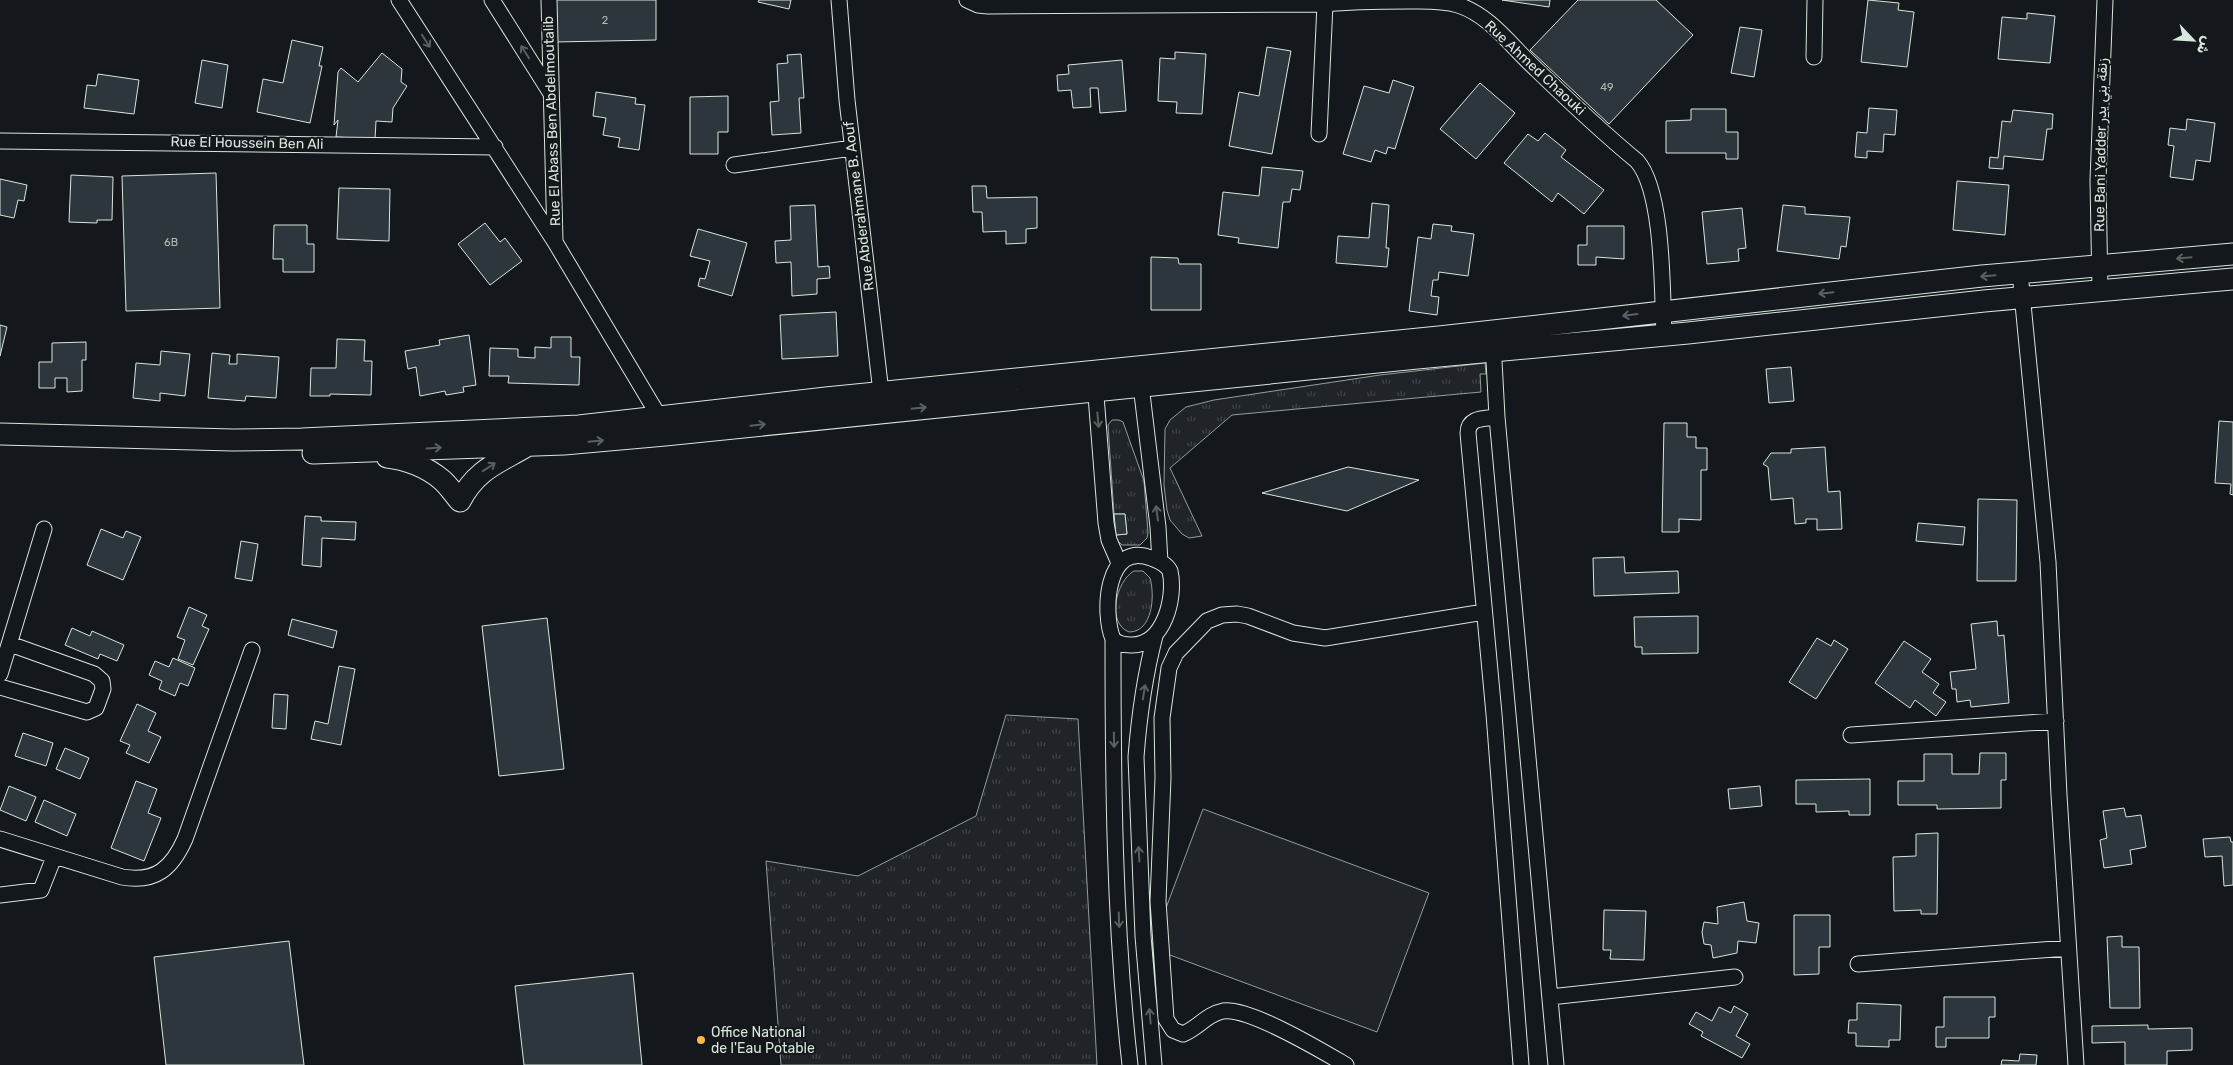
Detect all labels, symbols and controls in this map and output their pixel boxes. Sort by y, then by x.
house number: 2 [602,14,608,27]
north arrow [2168,15,2218,65]
street label: Rue El Abass Ben Abdelmoutalib [540,16,564,226]
street label: Rue Ahmed Chaouki [1481,17,1589,119]
one-way arrow [421,34,431,48]
text: ش [2193,34,2216,57]
one-way arrow [519,45,530,59]
street label: Rue Bani Yadder زنقة بني يدر [2091,58,2113,232]
house number: 49 [1600,81,1614,94]
street label: Rue Abderahmane B. Aouf [840,120,878,292]
street label: Rue El Houssein Ben Ali [170,133,324,153]
house number: 6B [164,236,178,249]
one-way arrow [2177,254,2193,263]
one-way arrow [1980,271,1996,281]
one-way arrow [1818,288,1834,298]
one-way arrow [1622,310,1638,320]
one-way arrow [911,403,927,413]
one-way arrow [1093,412,1103,428]
one-way arrow [749,420,765,430]
one-way arrow [588,436,604,446]
one-way arrow [425,443,441,453]
one-way arrow [482,461,496,472]
one-way arrow [1152,505,1162,521]
one-way arrow [1139,685,1149,701]
one-way arrow [1109,732,1118,748]
one-way arrow [1134,847,1144,863]
one-way arrow [1114,912,1124,928]
one-way arrow [1145,1009,1154,1025]
place label: Office National de l'Eau Potable [711,1024,815,1057]
marker: Office National de l'Eau Potable [695,1034,707,1046]

